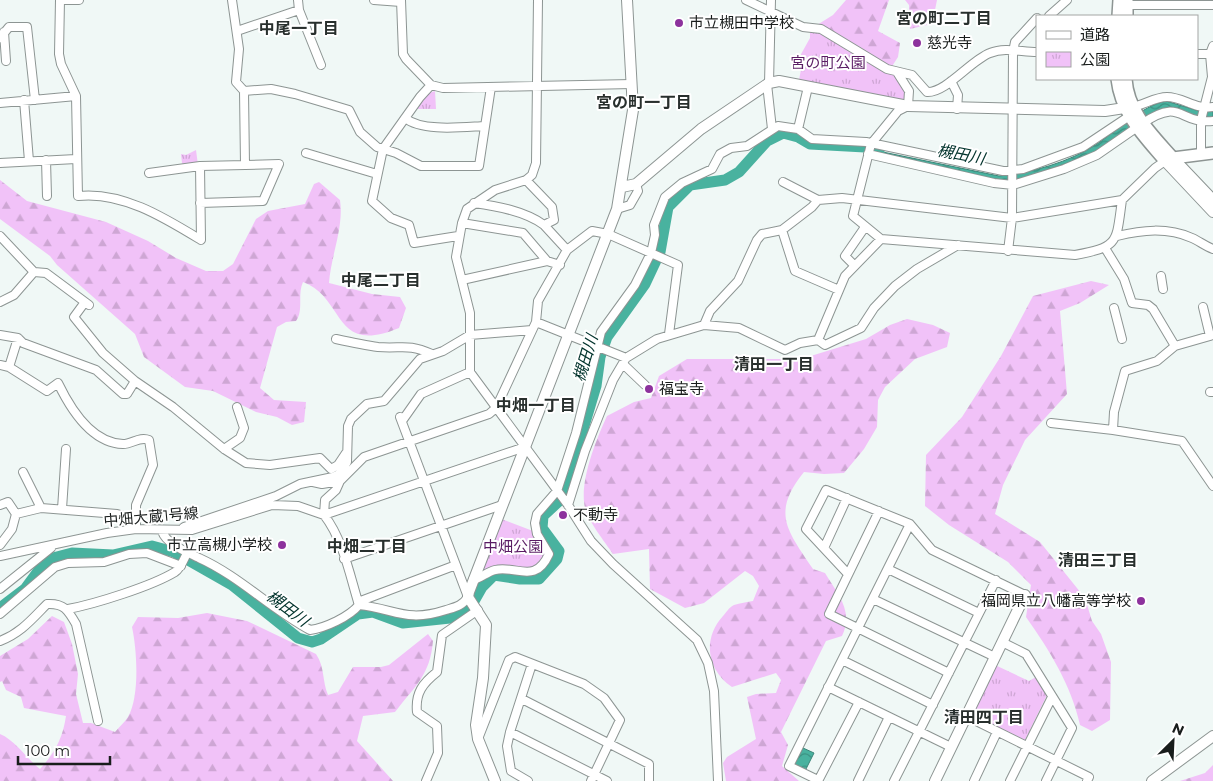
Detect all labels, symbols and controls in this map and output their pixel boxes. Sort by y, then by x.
district label: 宮の町二丁目 [896,9,992,28]
place label: 市立槻田中学校 [689,13,794,32]
legend [1036,15,1198,80]
marker: 市立槻田中学校 [673,17,685,29]
district label: 中尾一丁目 [259,19,339,38]
text: 道路 [1080,25,1110,44]
place label: 慈光寺 [927,33,972,52]
marker: 慈光寺 [911,37,923,49]
text: 公園 [1080,50,1110,69]
park label: 宮の町公園 [790,53,866,72]
district label: 宮の町一丁目 [596,93,692,112]
water label: 槻田川 [936,141,988,169]
district label: 中尾二丁目 [341,271,421,290]
water label: 槻田川 [569,331,602,384]
district label: 清田一丁目 [734,355,814,374]
place label: 福宝寺 [659,379,704,398]
marker: 福宝寺 [643,383,655,395]
district label: 中畑一丁目 [496,396,576,415]
street label: 中畑大蔵1号線 [103,503,199,530]
place label: 不動寺 [573,505,618,524]
marker: 不動寺 [557,509,569,521]
place label: 市立高槻小学校 [167,535,272,554]
district label: 中畑二丁目 [327,537,407,556]
park label: 中畑公園 [483,537,543,556]
marker: 市立高槻小学校 [276,539,288,551]
district label: 清田三丁目 [1058,551,1138,570]
water label: 槻田川 [263,586,314,632]
place label: 福岡県立八幡高等学校 [981,591,1131,610]
marker: 福岡県立八幡高等学校 [1135,595,1147,607]
district label: 清田四丁目 [944,708,1024,727]
north arrow [1148,716,1198,766]
text: N [1169,719,1187,740]
scale bar [18,734,110,766]
text: 100 m [25,741,70,760]

